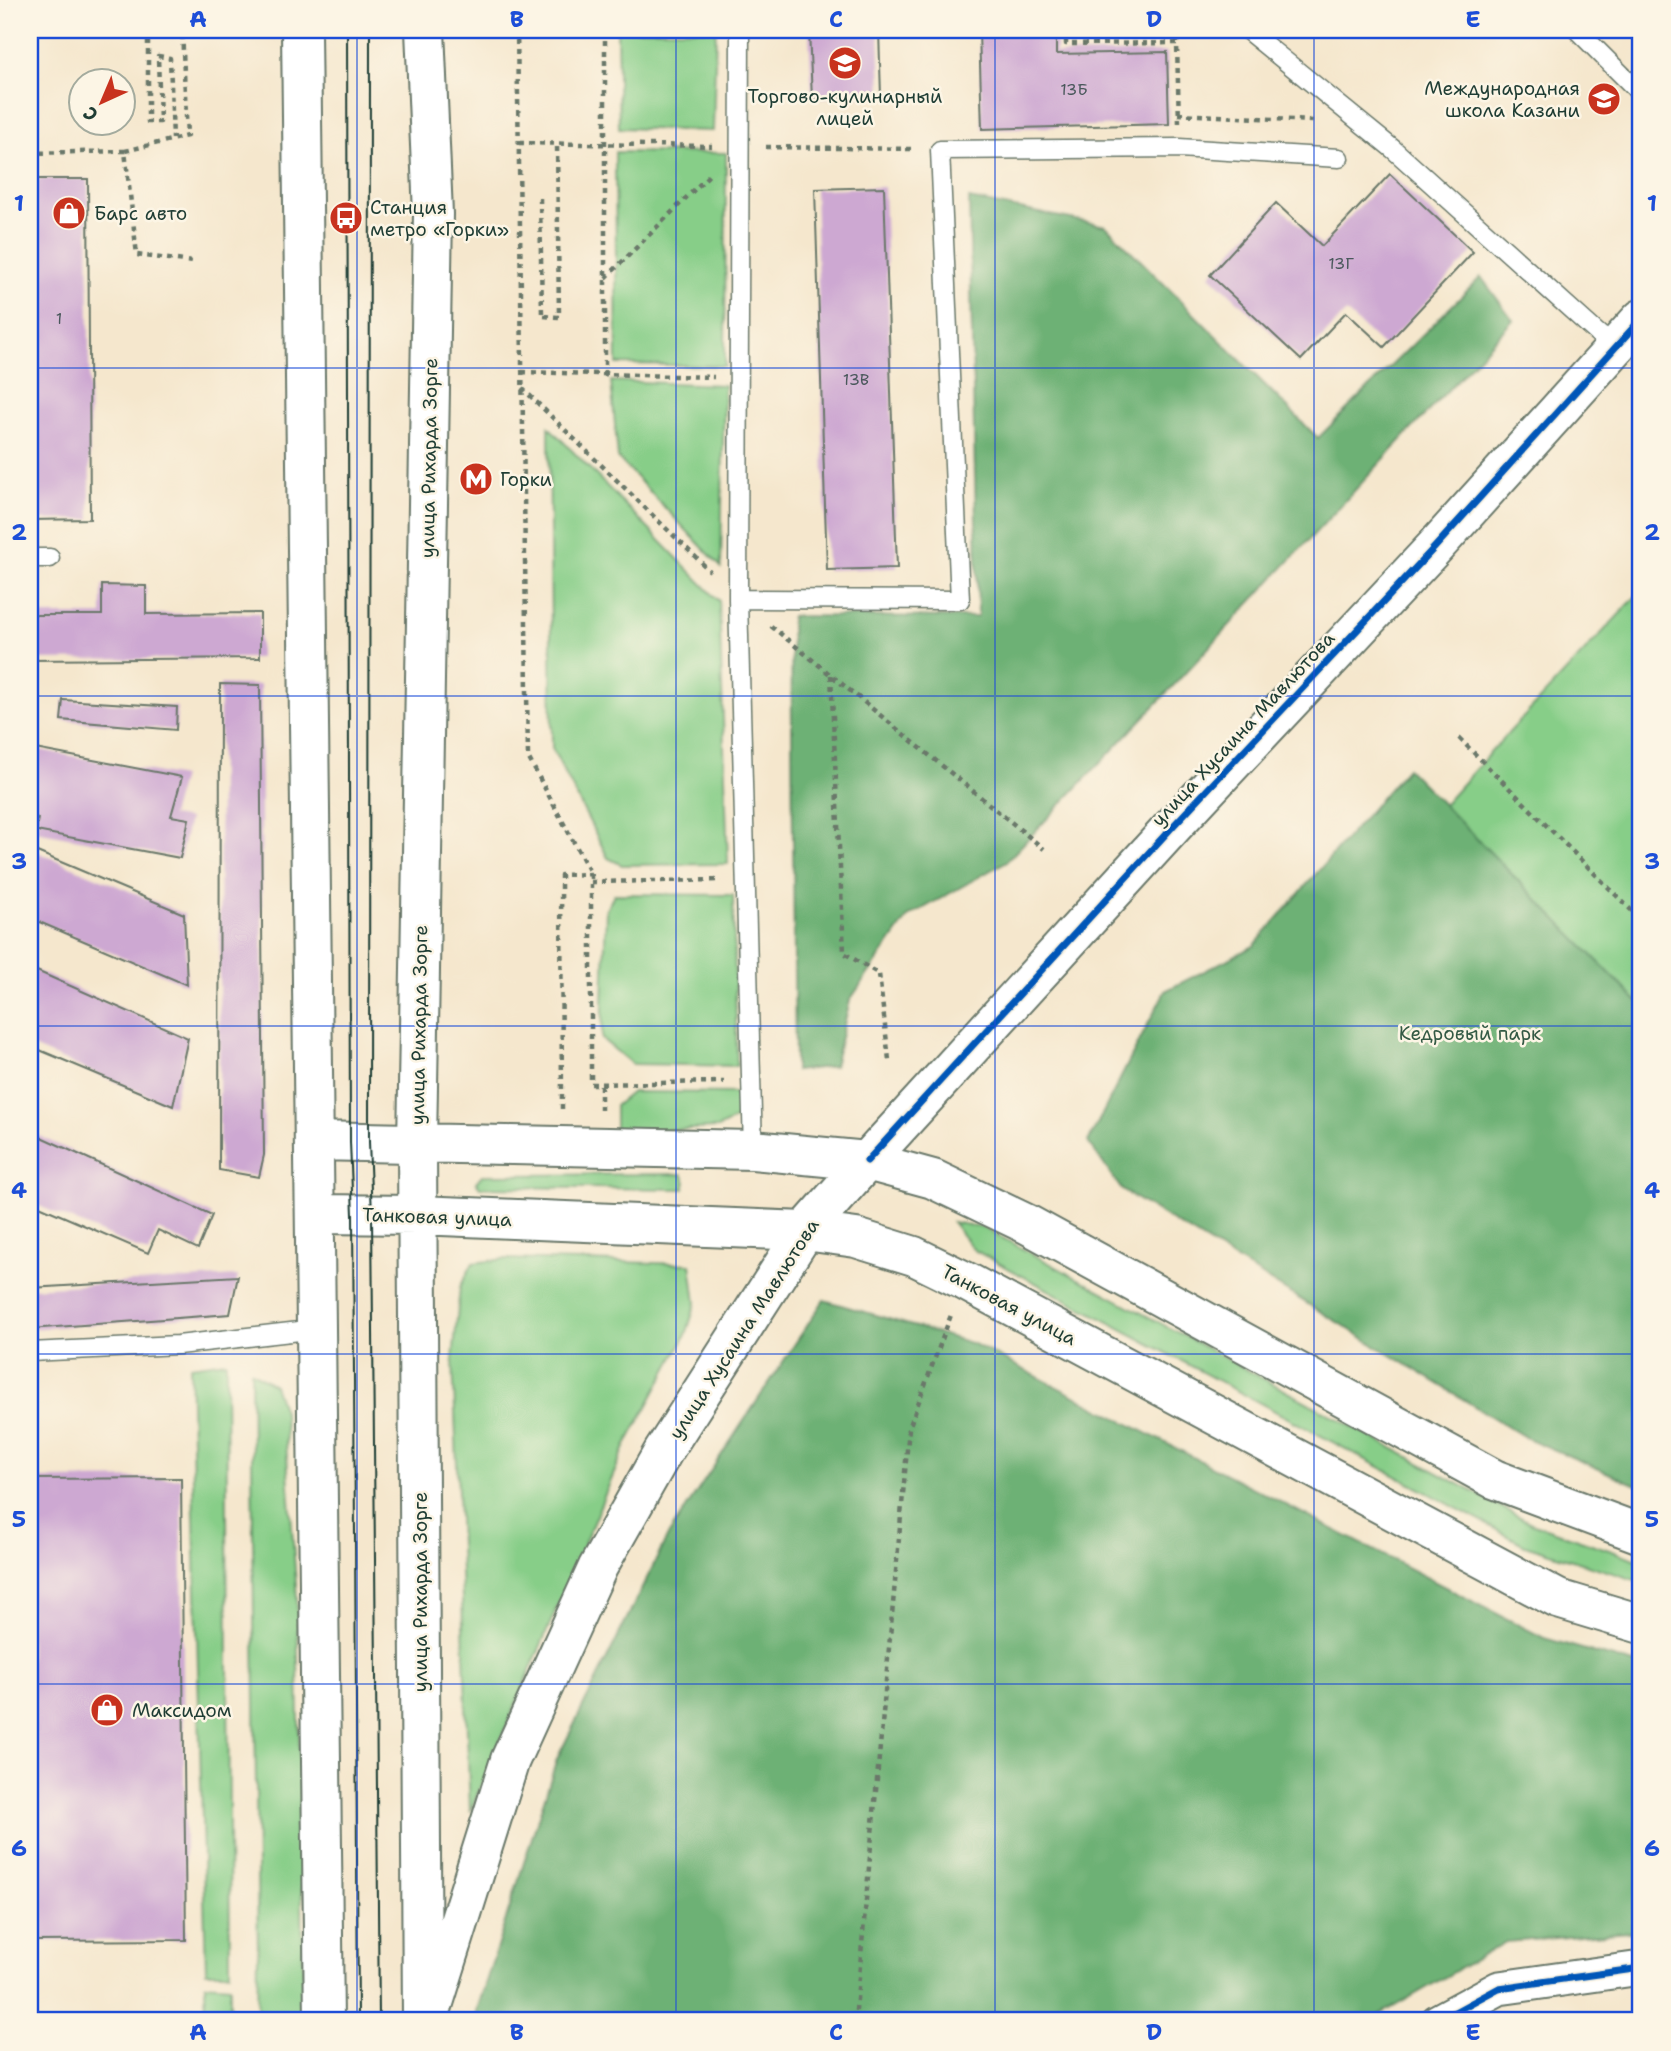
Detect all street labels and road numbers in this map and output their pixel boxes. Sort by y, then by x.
street label: улица Рихарда Зорге [415,358,443,558]
street label: улица Хусаина Мавлютова [1146,626,1340,832]
street label: улица Рихарда Зорге [405,925,433,1125]
street label: Танковая улица [362,1202,512,1232]
street label: улица Хусаина Мавлютова [663,1214,825,1444]
street label: Танковая улица [937,1259,1081,1351]
street label: улица Рихарда Зорге [408,1492,433,1692]

